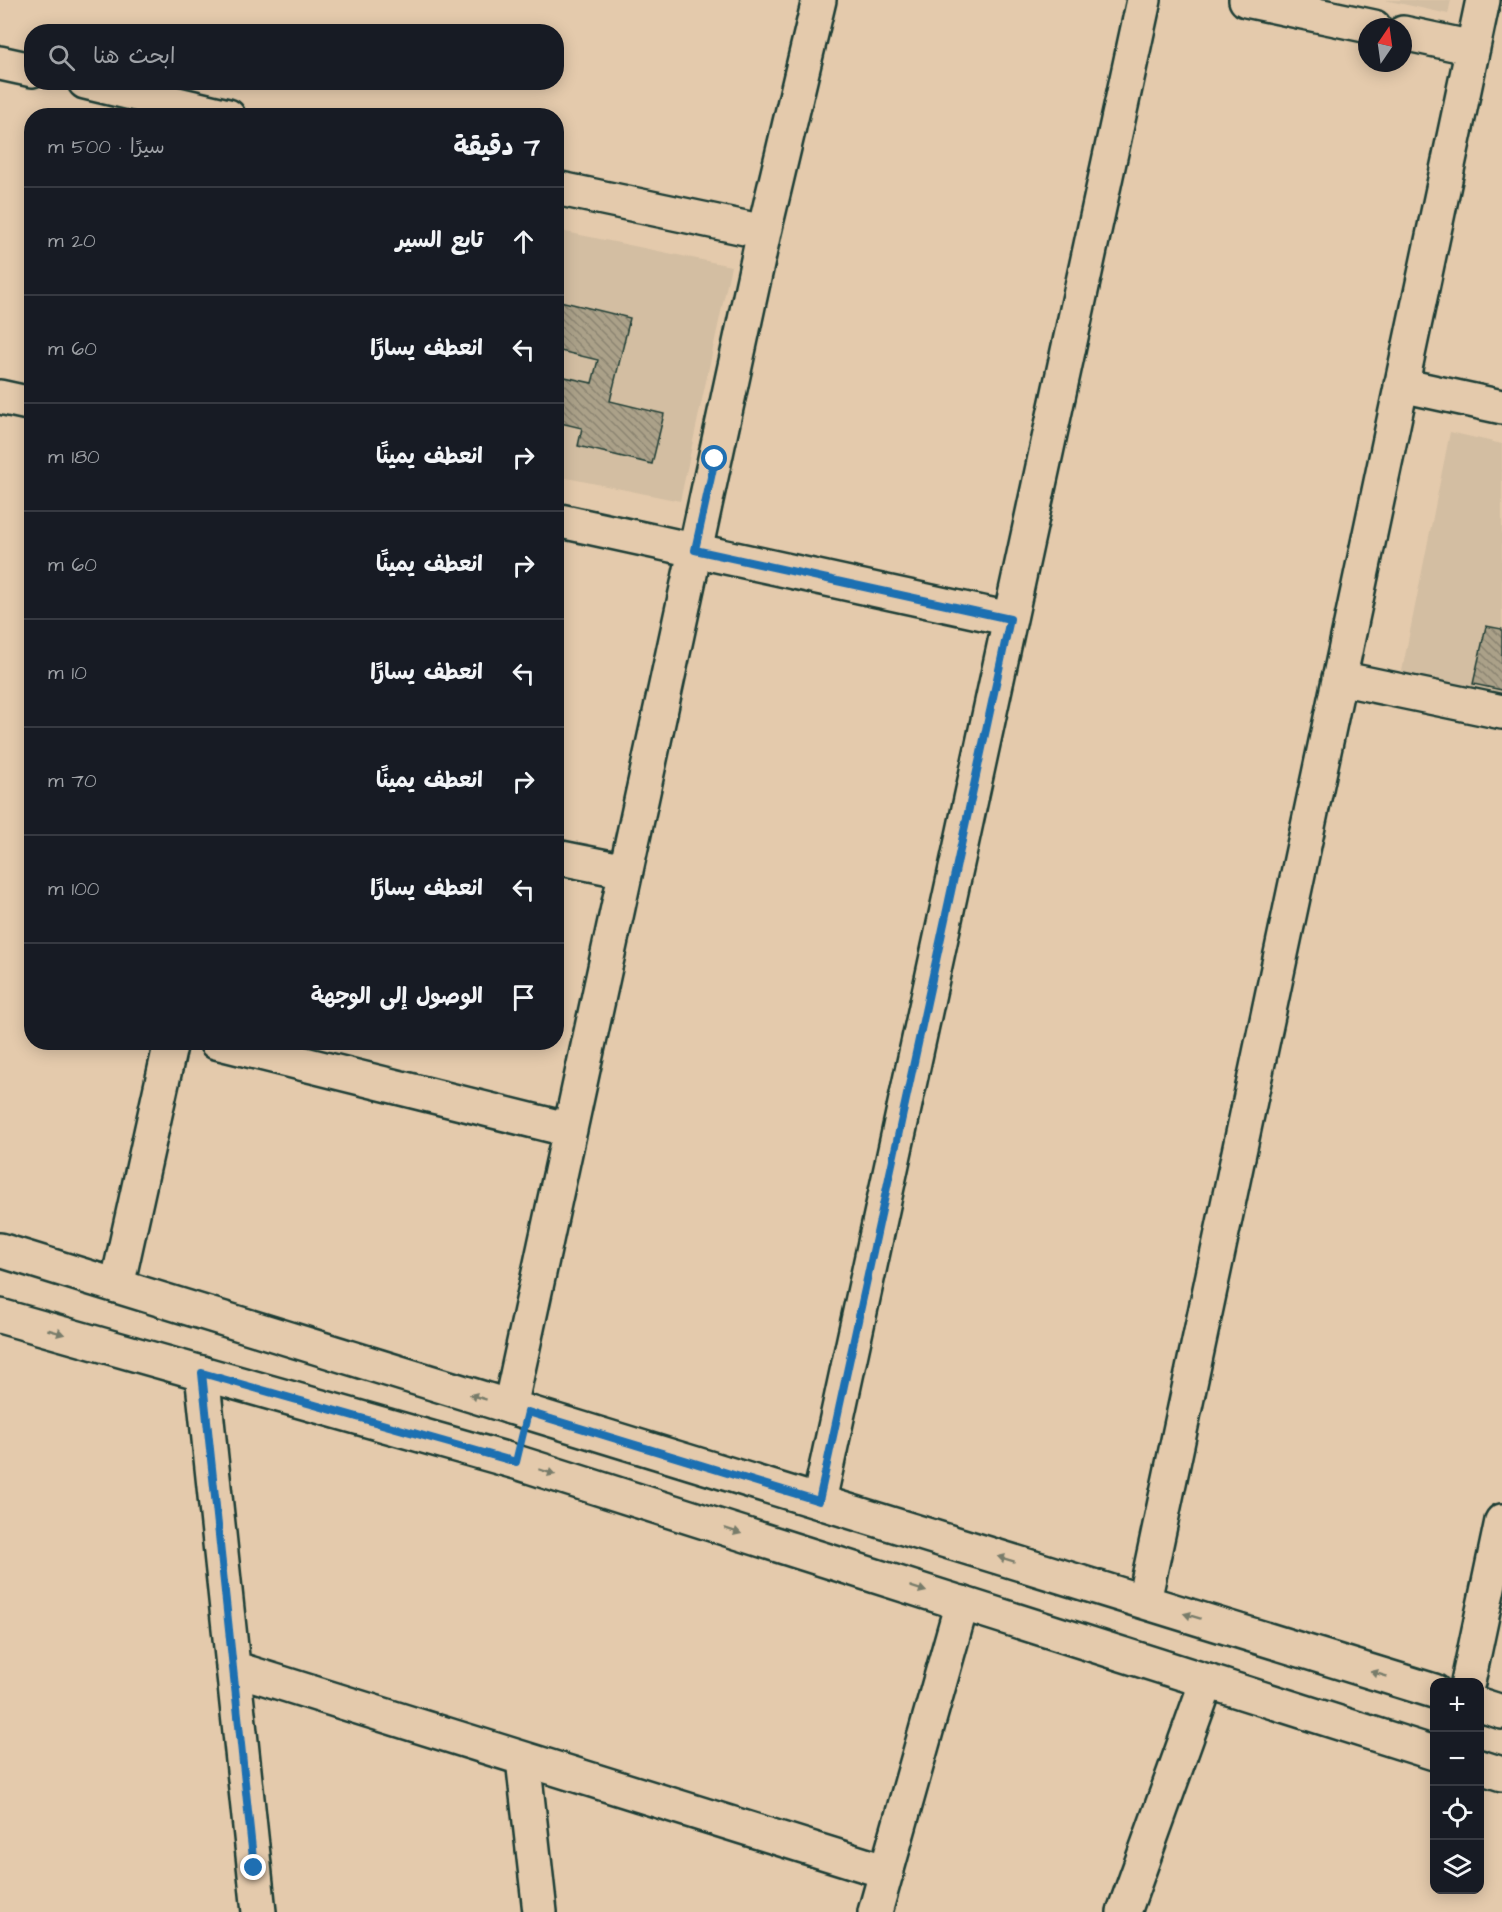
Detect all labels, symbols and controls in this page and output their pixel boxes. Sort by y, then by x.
north arrow [1358,18,1412,72]
search box [24,24,564,90]
icon: search [45,41,78,74]
text: ابحث هنا [93,41,175,72]
text: 7 دقيقة [454,129,540,165]
text: سيرًا · 500 m [48,133,165,161]
text: تابع السير [396,225,483,256]
icon: ahead [507,225,540,258]
text: 20 m [48,227,96,255]
text: انعطف يسارًا [370,333,483,364]
icon: left [507,333,540,366]
text: 60 m [48,335,97,363]
text: انعطف يمينًا [376,441,483,472]
icon: right [507,441,540,474]
text: 180 m [48,443,100,471]
route start [701,445,727,471]
text: انعطف يمينًا [376,549,483,580]
icon: right [507,549,540,582]
text: 60 m [48,551,97,579]
text: انعطف يسارًا [370,657,483,688]
icon: left [507,657,540,690]
text: 10 m [48,659,87,687]
text: انعطف يمينًا [376,765,483,796]
icon: right [507,765,540,798]
text: 70 m [48,767,97,795]
text: انعطف يسارًا [370,873,483,904]
icon: left [507,873,540,906]
text: 100 m [48,875,99,903]
text: الوصول إلى الوجهة [311,981,483,1012]
icon: arrive [507,981,540,1014]
one-way arrow [47,1328,65,1337]
one-way arrow [469,1392,487,1401]
one-way arrow [538,1467,556,1477]
one-way arrow [724,1526,742,1536]
one-way arrow [997,1554,1015,1563]
one-way arrow [910,1585,928,1595]
one-way arrow [1183,1611,1201,1620]
one-way arrow [1370,1669,1388,1678]
map controls [1430,1678,1484,1894]
button: + [1430,1678,1484,1732]
button: − [1430,1732,1484,1786]
button: locate [1430,1786,1484,1840]
button: layers [1430,1840,1484,1894]
route end [240,1854,266,1880]

